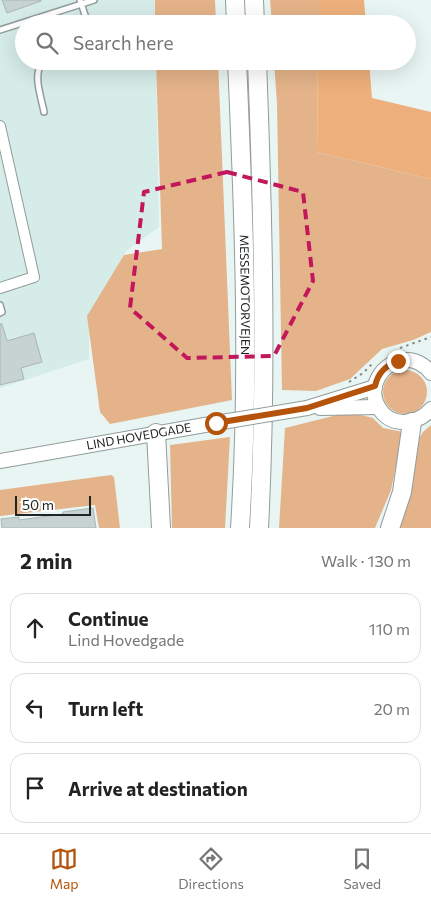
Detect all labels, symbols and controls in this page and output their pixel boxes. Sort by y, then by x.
search box [15,15,416,70]
icon: search [33,29,61,57]
text: Search here [73,31,173,54]
street label: MESSEMOTORVEJEN [238,234,253,355]
route end [387,350,410,373]
route start [205,412,228,435]
street label: LIND HOVEDGADE [85,419,192,452]
scale bar [15,493,91,516]
text: 50 m [22,496,54,513]
text: 2 min [20,548,72,573]
text: Walk · 130 m [321,551,411,570]
text: Continue [68,607,148,630]
icon: ahead [21,614,49,642]
text: 110 m [369,619,410,638]
text: Lind Hovedgade [68,630,184,649]
icon: left [21,694,49,722]
text: Turn left [68,697,143,720]
text: 20 m [374,699,410,718]
icon: arrive [21,774,49,802]
text: Arrive at destination [68,777,248,800]
tab: Map [50,845,79,892]
tab: Directions [178,845,244,892]
tab: Saved [343,845,381,892]

